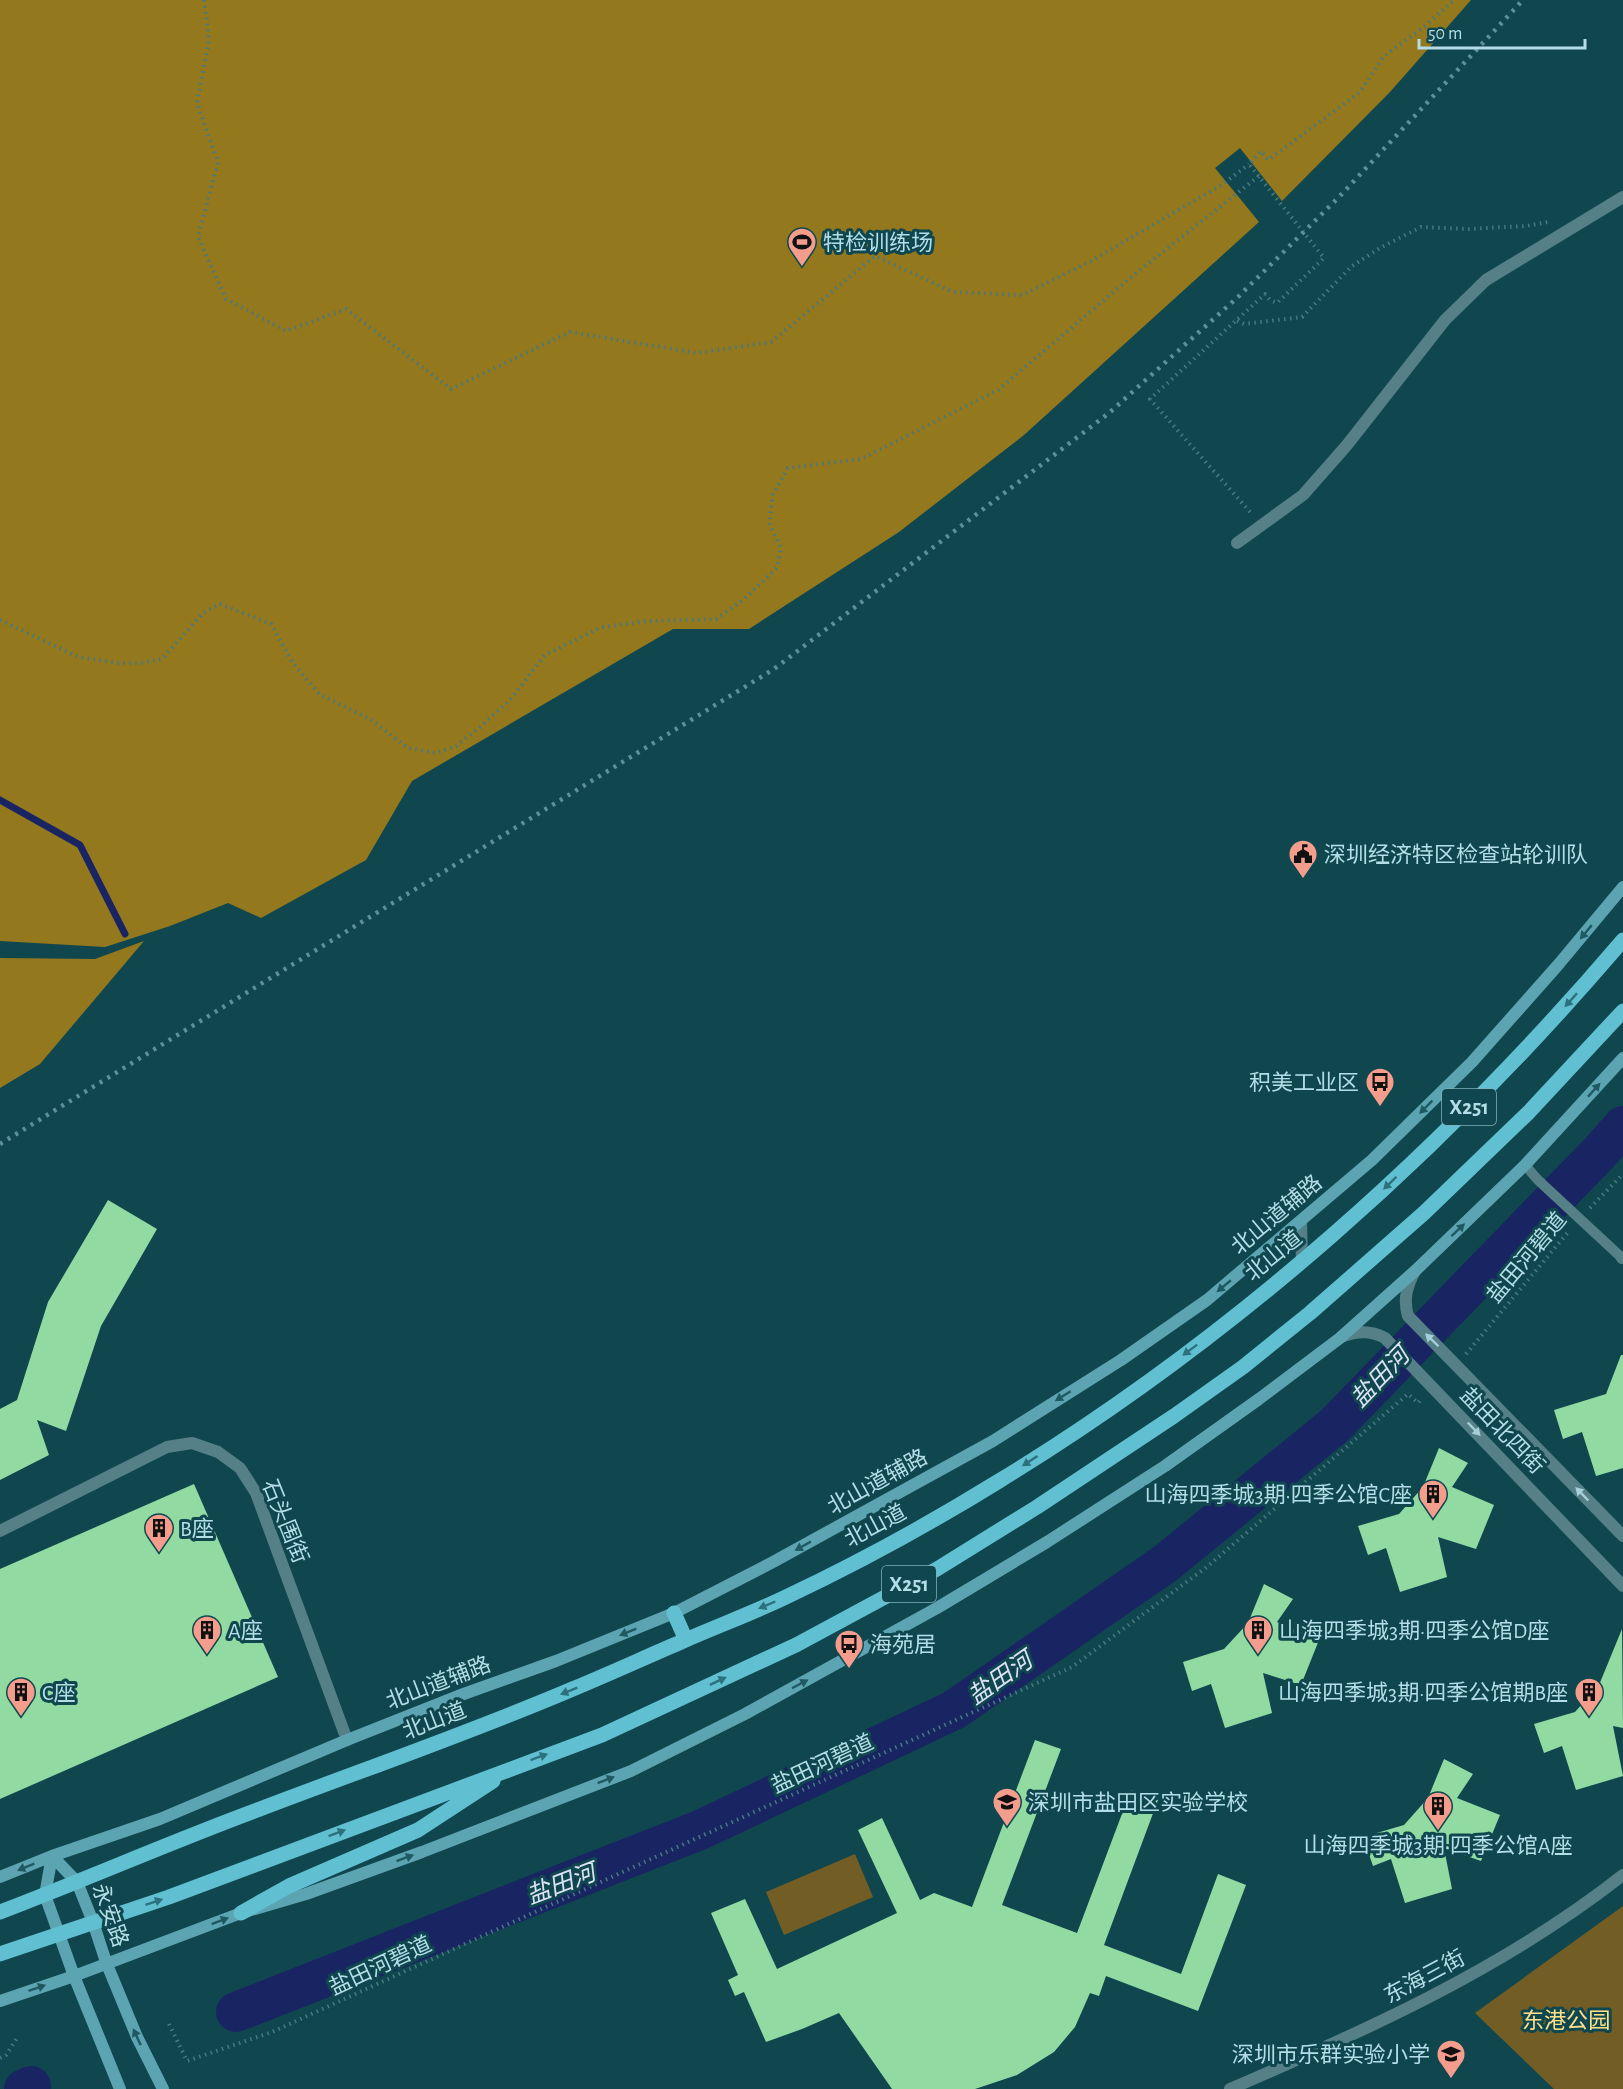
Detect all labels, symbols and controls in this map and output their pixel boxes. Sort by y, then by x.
scale bar [1419,12,1586,50]
text: 50 m [1428,25,1462,43]
sports icon: 特检训练场 [786,226,818,268]
place label: 特检训练场 [823,231,933,254]
public building icon: 深圳经济特区检查站轮训队 [1287,838,1319,880]
place label: 深圳经济特区检查站轮训队 [1324,843,1588,866]
one-way arrow [1579,924,1592,940]
one-way arrow [1564,992,1578,1007]
bus stop icon: 积美工业区 [1364,1066,1396,1108]
place label: 积美工业区 [1249,1071,1359,1094]
one-way arrow [1587,1083,1600,1098]
road number: X251 [1442,1089,1496,1125]
one-way arrow [1420,1099,1434,1113]
street label: 北山道辅路 [1225,1169,1327,1259]
one-way arrow [1383,1176,1397,1190]
street label: 盐田河碧道 [1482,1208,1571,1307]
one-way arrow [1451,1223,1465,1237]
street label: 北山道 [1239,1224,1307,1286]
one-way arrow [1216,1279,1232,1292]
one-way arrow [1425,1333,1440,1347]
water label: 盐田河 [1346,1339,1417,1412]
one-way arrow [1183,1344,1199,1356]
street label: 盐田北四街 [1456,1383,1549,1478]
one-way arrow [1055,1391,1071,1402]
one-way arrow [1466,1421,1480,1435]
street label: 北山道辅路 [824,1445,931,1518]
one-way arrow [1022,1455,1038,1466]
street label: 石头围街 [258,1476,313,1566]
building icon: 山海四季城3期·四季公馆C座 [1417,1478,1449,1520]
place label: 山海四季城3期·四季公馆C座 [1144,1483,1412,1506]
one-way arrow [1576,1487,1590,1501]
street label: 北山道 [841,1500,910,1551]
building icon: B座 [143,1512,175,1554]
place label: B座 [180,1517,214,1540]
one-way arrow [794,1541,811,1551]
road number: X251 [882,1566,936,1602]
one-way arrow [758,1601,776,1610]
building icon: A座 [191,1614,223,1656]
building icon: 山海四季城3期·四季公馆D座 [1242,1614,1274,1656]
place label: A座 [228,1619,263,1642]
place label: 山海四季城3期·四季公馆D座 [1279,1619,1549,1642]
one-way arrow [619,1627,637,1637]
bus stop icon: 海苑居 [833,1628,865,1670]
place label: 海苑居 [870,1633,936,1656]
water label: 盐田河 [963,1644,1040,1709]
street label: 北山道辅路 [383,1652,494,1713]
building icon: C座 [5,1676,37,1718]
one-way arrow [710,1676,728,1686]
building icon: 山海四季城3期·四季公馆期B座 [1573,1676,1605,1718]
one-way arrow [791,1679,808,1689]
place label: C座 [42,1681,75,1704]
place label: 山海四季城3期·四季公馆期B座 [1278,1681,1568,1704]
one-way arrow [560,1687,578,1696]
street label: 北山道 [399,1698,469,1743]
street label: 盐田河碧道 [767,1730,877,1797]
one-way arrow [530,1752,548,1762]
one-way arrow [597,1775,615,1785]
school or university icon: 深圳市盐田区实验学校 [991,1786,1023,1828]
building icon: 山海四季城3期·四季公馆A座 [1422,1790,1454,1832]
place label: 深圳市盐田区实验学校 [1028,1791,1248,1814]
one-way arrow [328,1828,346,1837]
place label: 山海四季城3期·四季公馆A座 [1304,1834,1572,1857]
one-way arrow [396,1853,414,1863]
water label: 盐田河 [523,1858,603,1909]
one-way arrow [17,1863,35,1872]
street label: 永安路 [88,1880,133,1950]
one-way arrow [145,1896,163,1906]
one-way arrow [211,1915,229,1925]
street label: 盐田河碧道 [325,1932,435,1999]
street label: 东海三街 [1380,1946,1468,2007]
one-way arrow [28,1983,46,1993]
park label: 东港公园 [1522,2009,1610,2032]
one-way arrow [132,2027,142,2045]
school or university icon: 深圳市乐群实验小学 [1435,2038,1467,2080]
place label: 深圳市乐群实验小学 [1232,2043,1430,2066]

